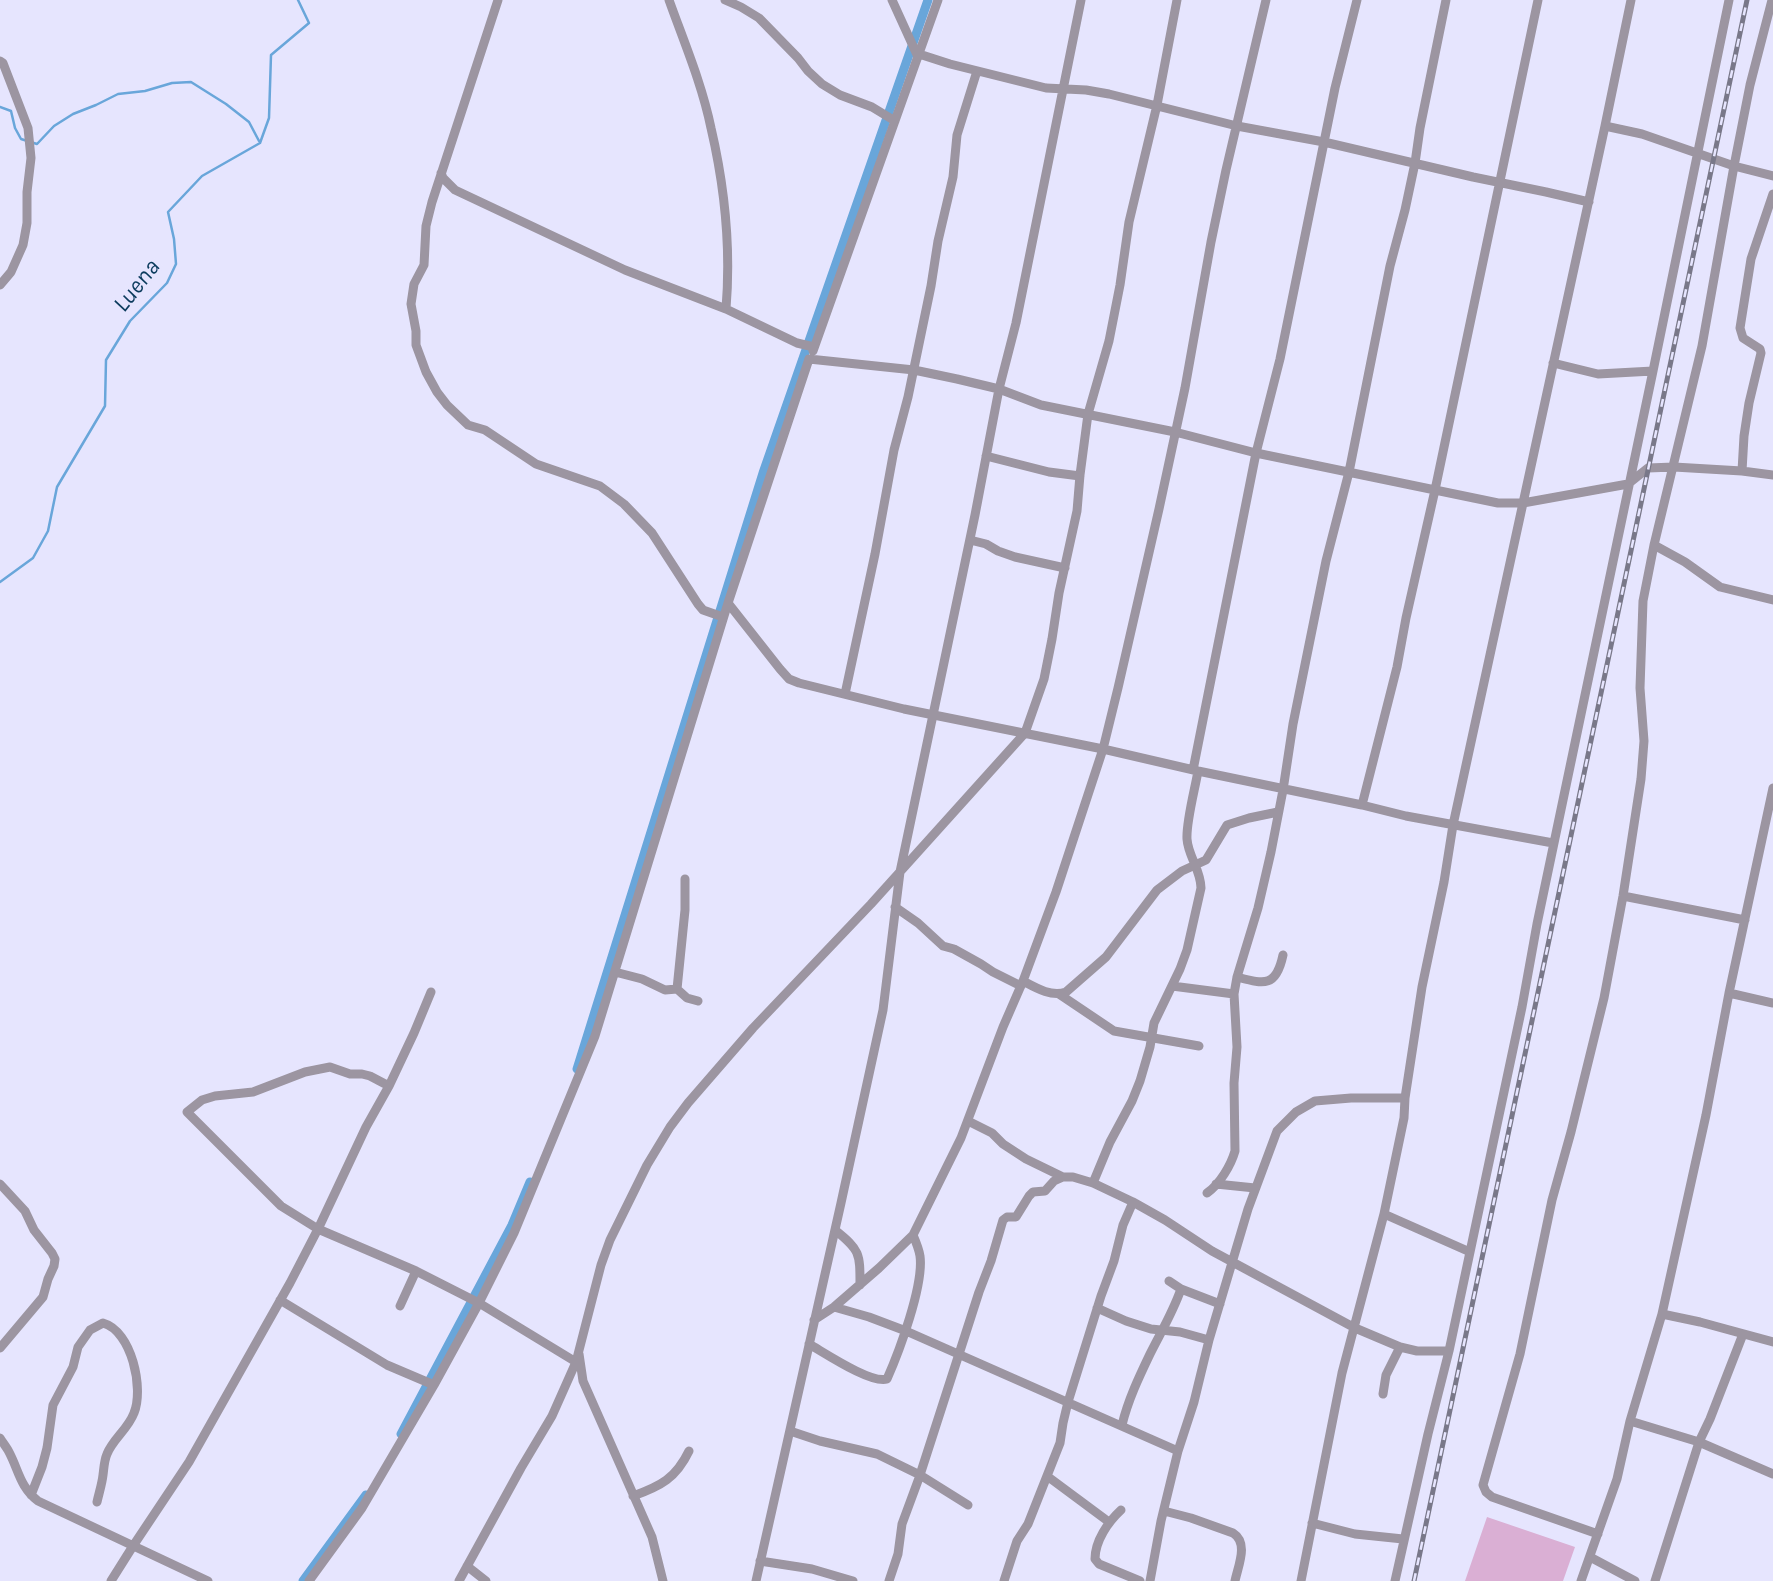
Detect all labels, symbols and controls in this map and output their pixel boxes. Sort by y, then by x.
water label: Luena [107,254,167,318]

